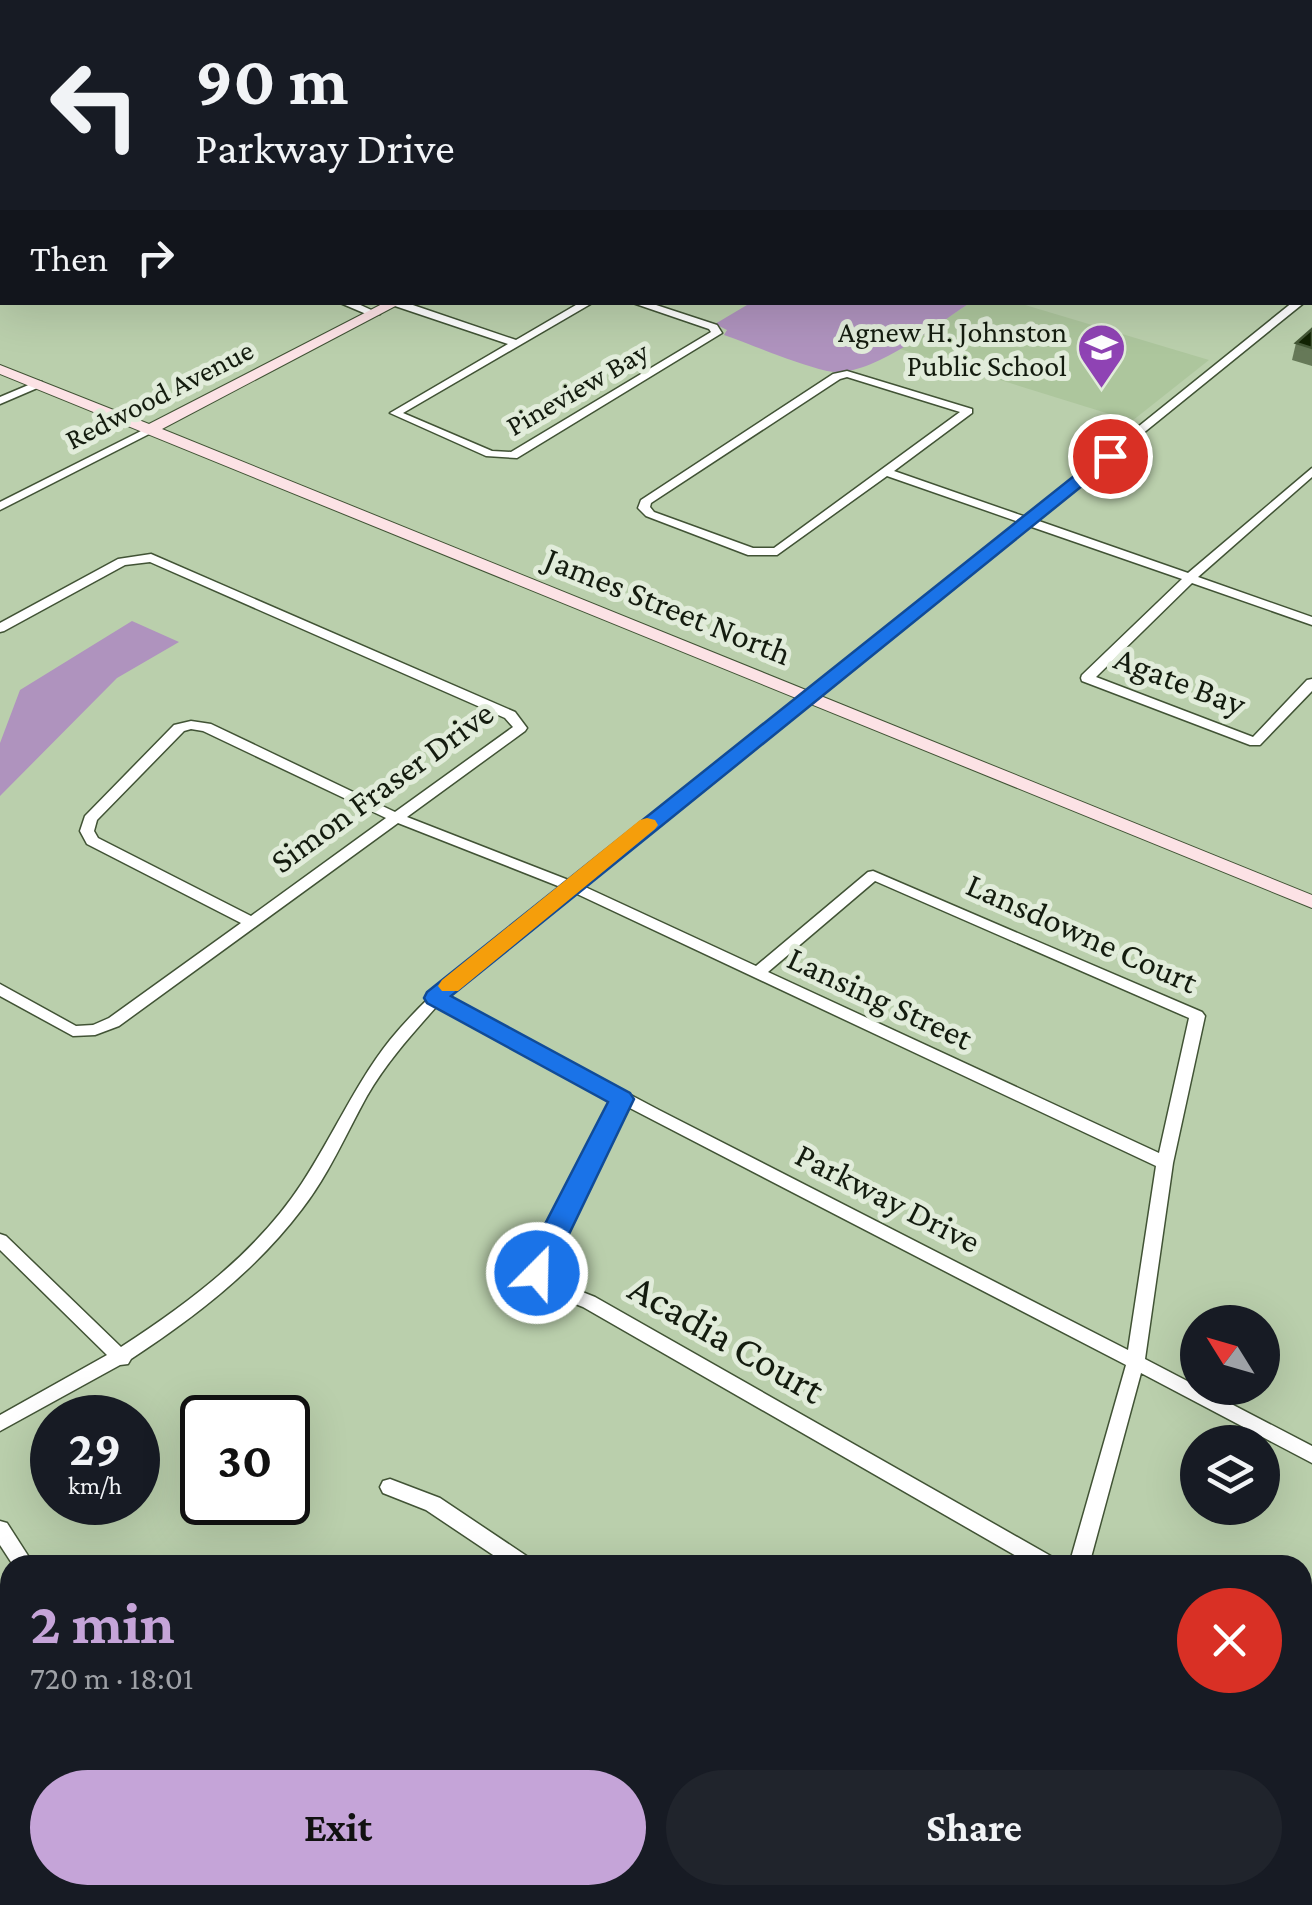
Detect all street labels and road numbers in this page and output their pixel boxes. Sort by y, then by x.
street label: Redwood Avenue [59,332,259,456]
street label: Pineview Bay [500,334,655,443]
street label: James Street North [536,538,797,673]
street label: Agate Bay [1109,638,1252,724]
street label: Simon Fraser Drive [263,693,501,881]
street label: Lansdowne Court [960,865,1204,1002]
street label: Lansing Street [781,938,979,1058]
street label: Parkway Drive [789,1135,987,1261]
street label: Acadia Court [621,1263,834,1413]

